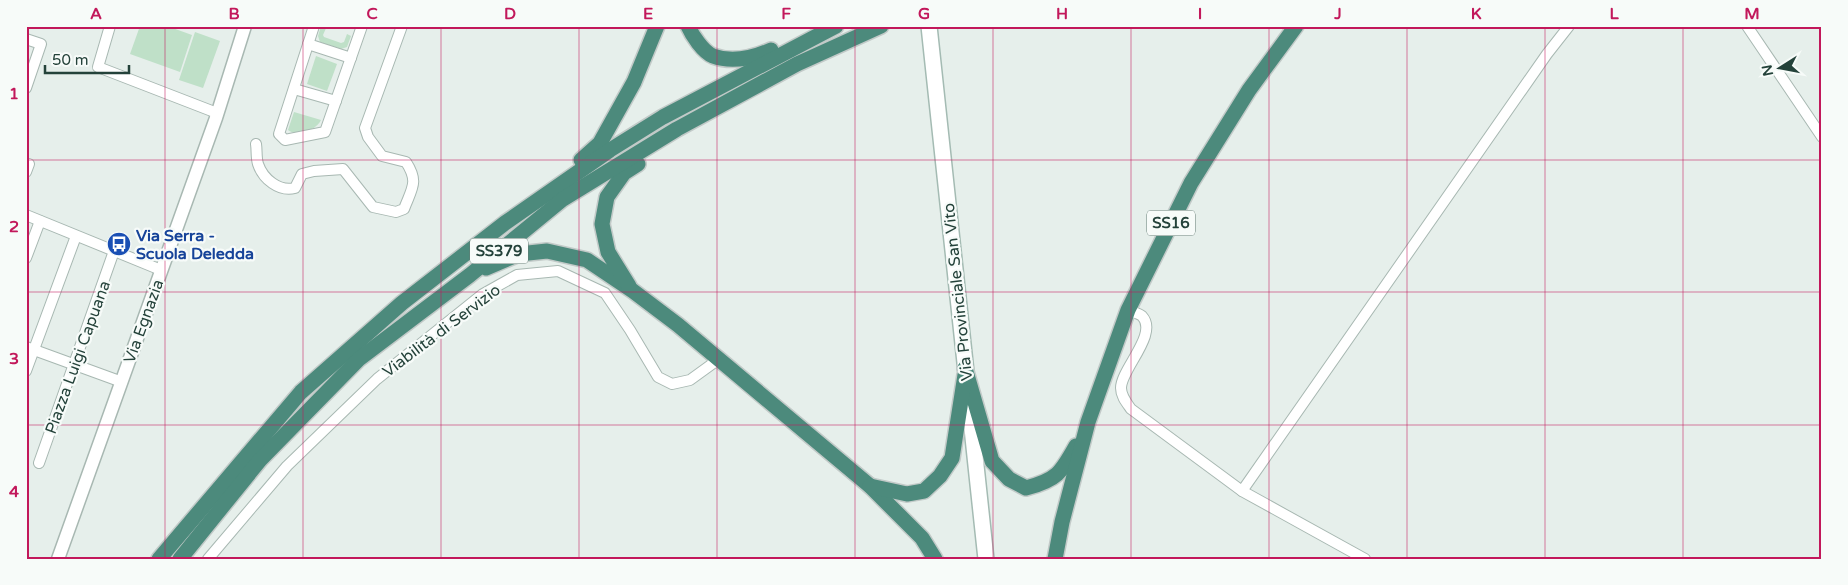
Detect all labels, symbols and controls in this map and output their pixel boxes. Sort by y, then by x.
text: A [90,4,102,24]
text: B [228,4,240,24]
text: C [366,4,378,24]
text: D [504,4,516,24]
text: E [643,4,653,24]
text: F [781,4,791,24]
text: G [918,4,930,24]
text: H [1056,4,1068,24]
text: I [1198,4,1202,24]
text: J [1333,4,1342,24]
text: K [1471,4,1482,24]
text: L [1609,4,1619,24]
text: M [1744,4,1760,24]
scale bar [45,42,129,74]
north arrow [1756,42,1806,92]
text: 50 m [52,51,89,69]
text: N [1758,63,1777,78]
text: 1 [9,84,19,104]
street label: Via Provinciale San Vito [939,202,977,382]
road number: SS16 [1147,210,1195,236]
text: 2 [9,217,19,237]
place label: Via Serra - Scuola Deledda [136,226,254,264]
bus stop icon: Via Serra - Scuola Deledda [106,231,132,257]
road number: SS379 [470,238,528,264]
street label: Via Egnazia [120,277,168,366]
street label: Piazza Luigi Capuana [41,278,115,437]
street label: Viabilità di Servizio [379,280,505,382]
text: 3 [9,349,19,369]
text: 4 [9,482,19,502]

